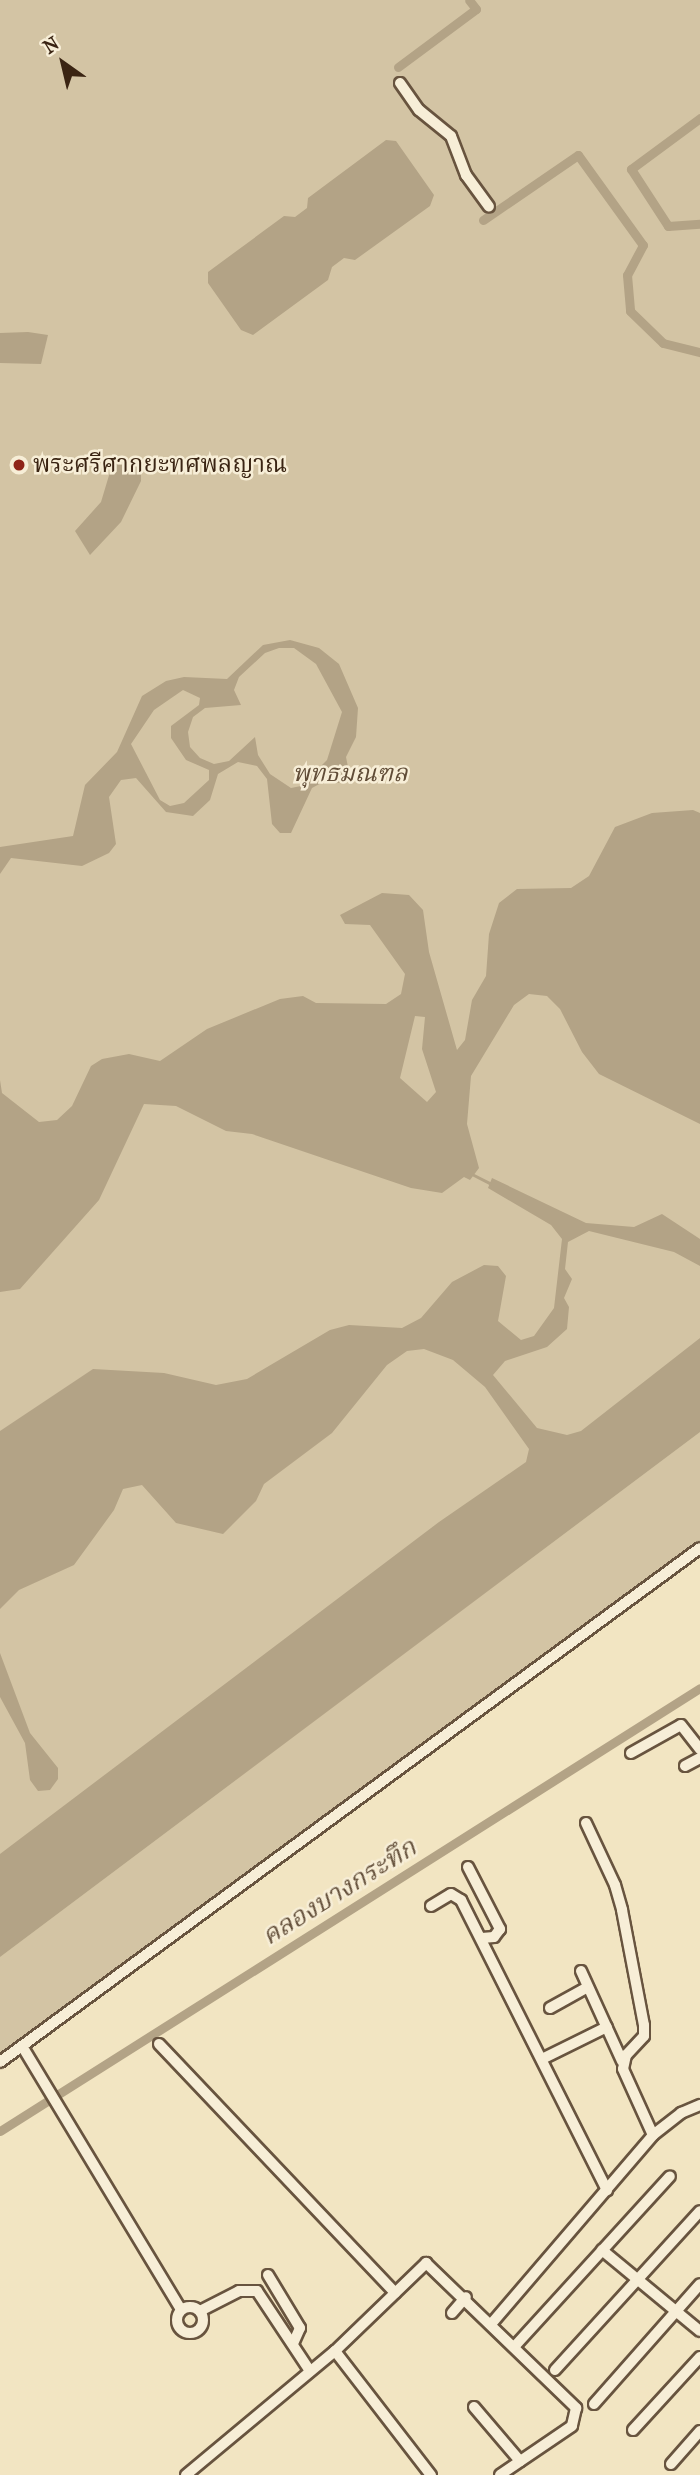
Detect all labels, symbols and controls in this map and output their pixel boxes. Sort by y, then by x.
north arrow [28,28,98,98]
text: N [39,32,63,59]
place label: พระศรีศากยะทศพลญาณ [33,451,287,479]
marker: พระศรีศากยะทศพลญาณ [11,457,27,473]
park label: พุทธมณฑล [292,760,408,788]
water label: คลองบางกระทึก [256,1832,422,1952]

